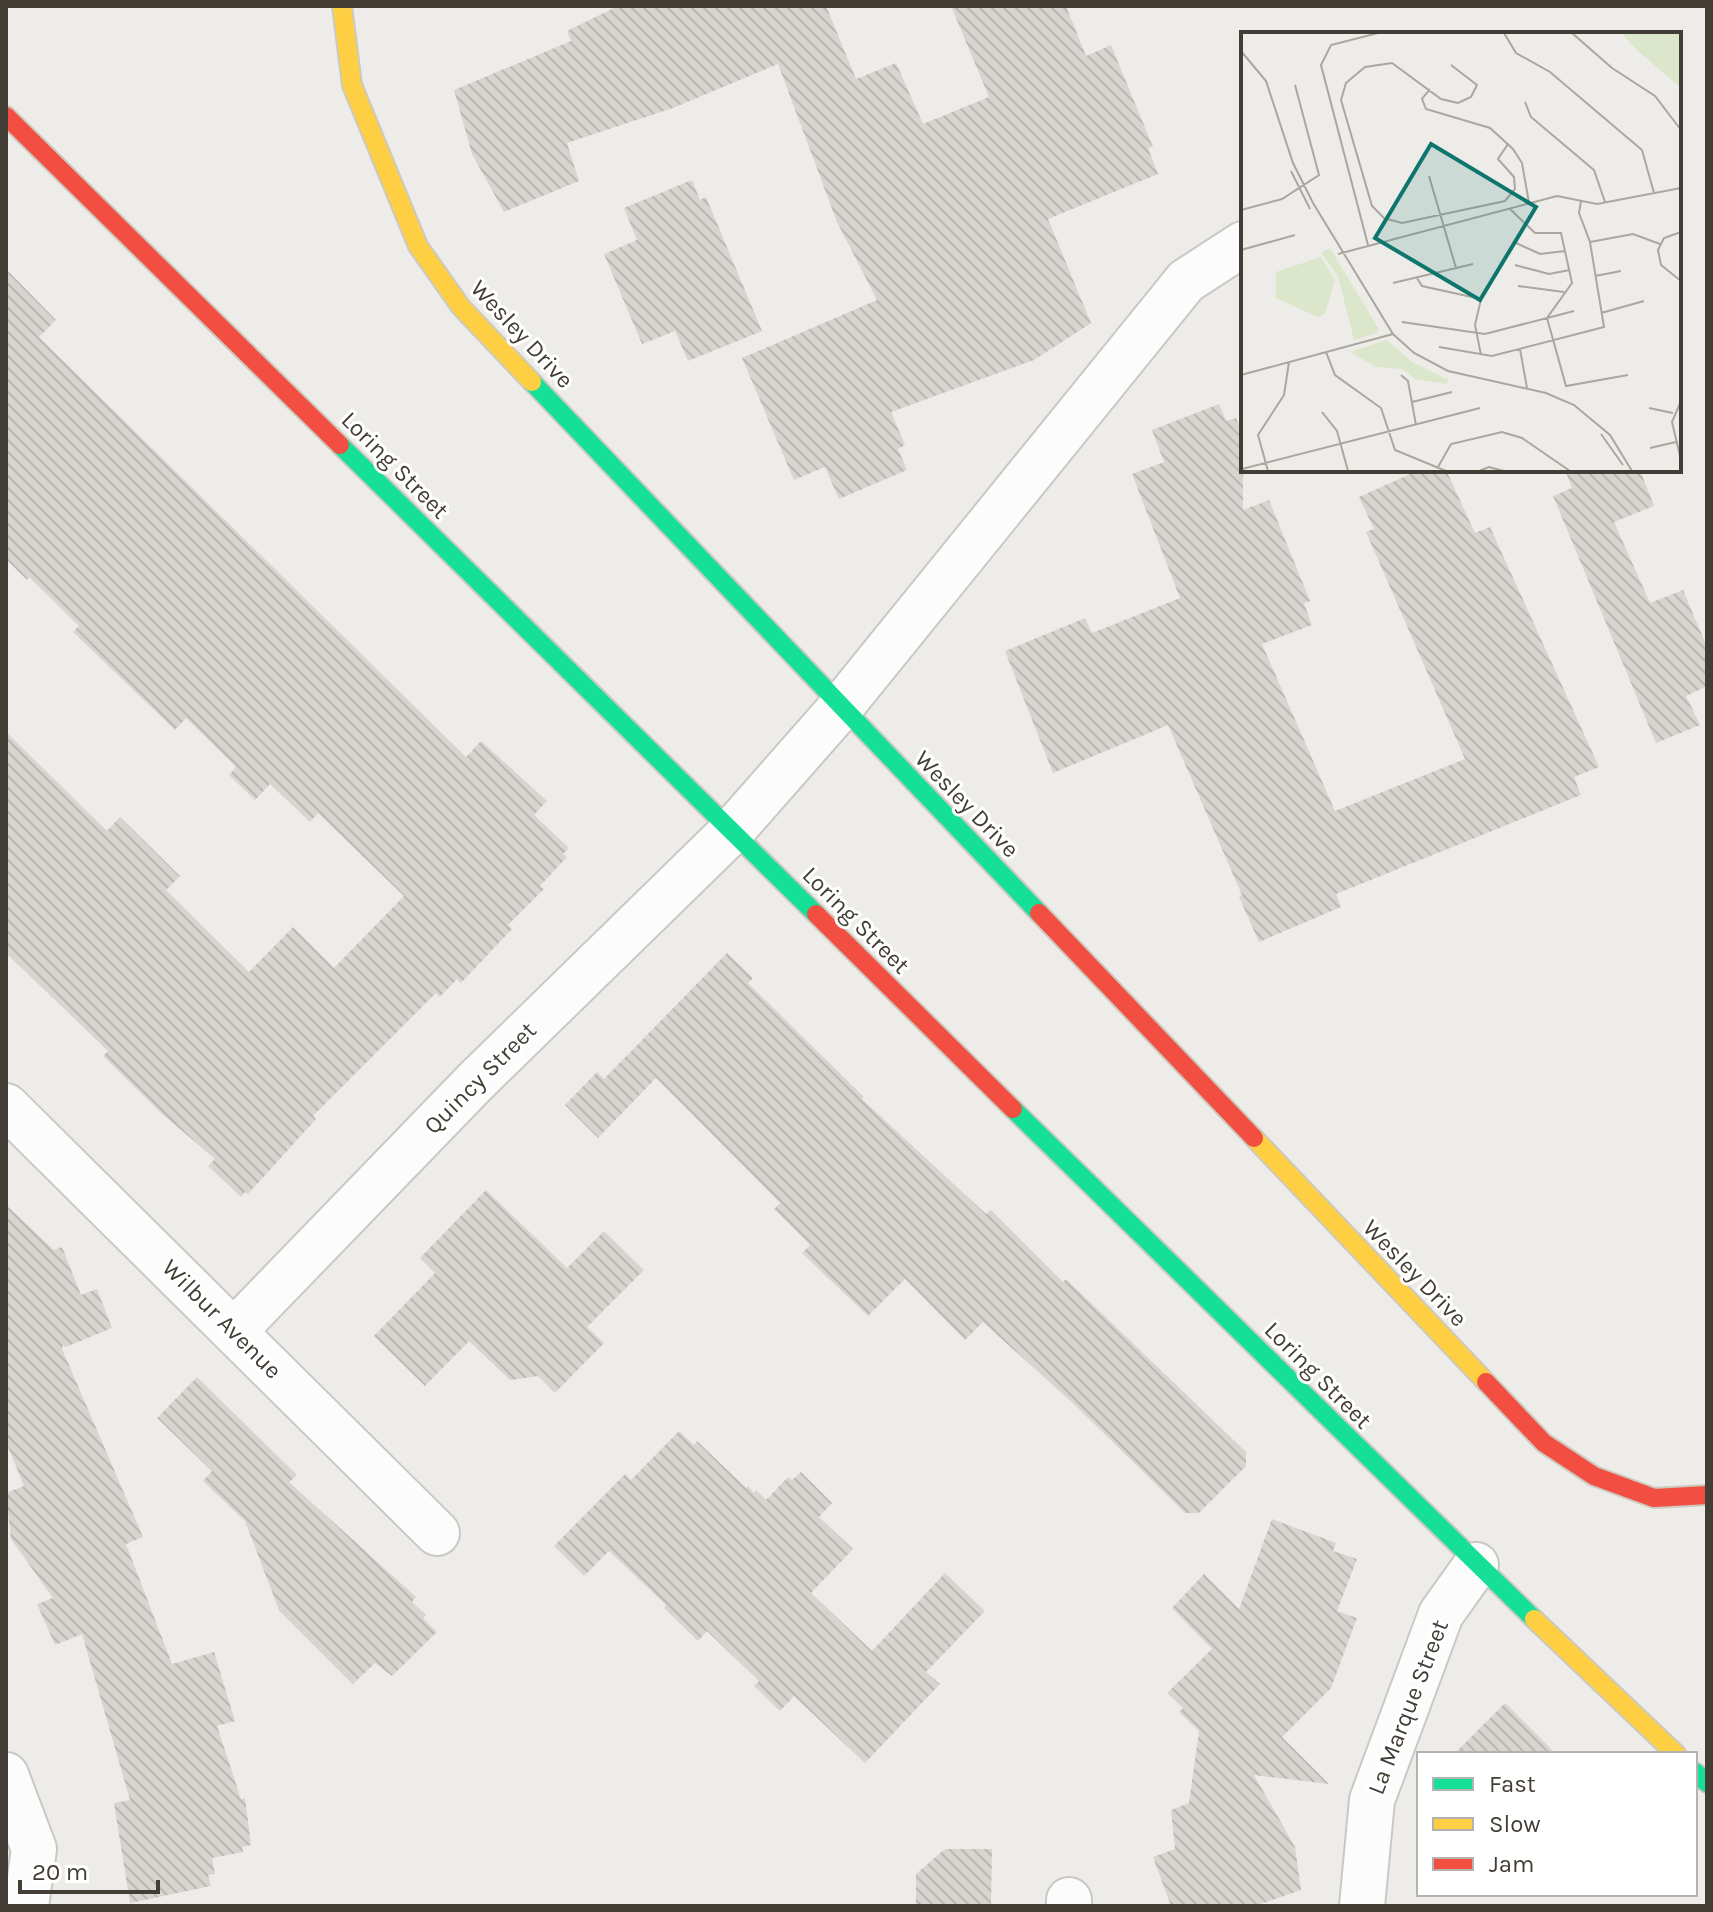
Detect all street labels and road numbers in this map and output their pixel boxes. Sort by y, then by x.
street label: Wesley Drive [465,274,579,394]
street label: Loring Street [336,406,454,524]
street label: Wesley Drive [909,745,1025,863]
street label: Loring Street [797,861,915,979]
street label: Quincy Street [418,1016,542,1140]
street label: Wesley Drive [1357,1214,1473,1332]
street label: Wilbur Avenue [156,1253,288,1385]
street label: Loring Street [1259,1316,1377,1434]
street label: La Marque Street [1362,1616,1454,1798]

